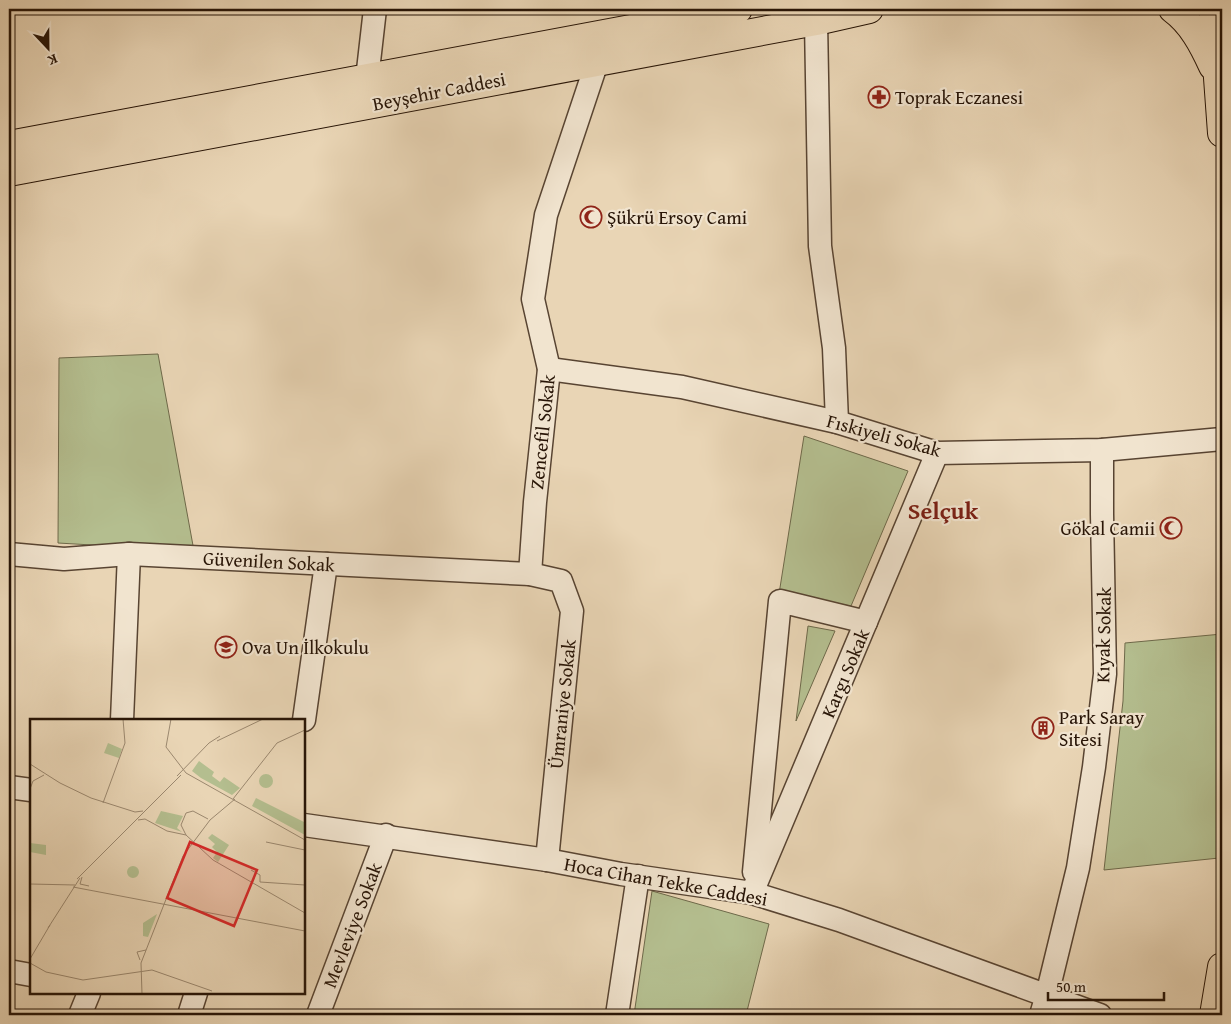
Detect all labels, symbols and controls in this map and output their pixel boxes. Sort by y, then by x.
north arrow [22,22,72,72]
text: K [45,49,61,71]
street label: Beyşehir Caddesi [370,64,508,118]
place label: Toprak Eczanesi [895,83,1023,111]
pharmacy icon: Toprak Eczanesi [867,85,891,109]
place label: Şükrü Ersoy Cami [607,203,747,231]
mosque icon: Şükrü Ersoy Cami [579,205,603,229]
street label: Zencefil Sokak [522,373,562,491]
street label: Fıskiyeli Sokak [824,406,945,464]
district label: Selçuk [908,493,979,528]
place label: Gökal Camii [1060,514,1155,542]
mosque icon: Gökal Camii [1159,516,1183,540]
street label: Güvenilen Sokak [202,544,336,578]
street label: Kıyak Sokak [1088,587,1118,683]
street label: Kargı Sokak [814,624,876,722]
place label: Ova Un İlkokulu [242,633,370,661]
school or university icon: Ova Un İlkokulu [214,635,238,659]
street label: Ümraniye Sokak [541,638,583,770]
place label: Park Saray Sitesi [1059,703,1145,753]
building icon: Park Saray Sitesi [1031,716,1055,740]
inset map [30,719,305,994]
street label: Hoca Cihan Tekke Caddesi [562,849,770,913]
street label: Mevleviye Sokak [315,858,389,992]
scale bar [1048,969,1165,1001]
text: 50 m [1056,976,1087,997]

